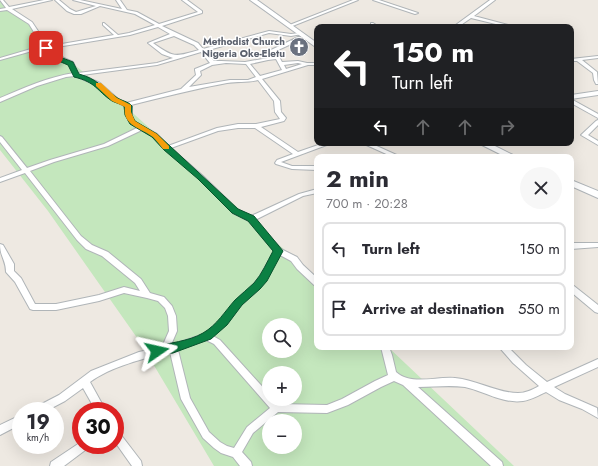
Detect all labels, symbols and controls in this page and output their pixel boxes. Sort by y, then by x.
pin [29,31,63,65]
text: 150 m [392,32,474,73]
place label: Methodist Church Nigeria Oke-Eletu [202,34,285,61]
church icon: Methodist Church Nigeria Oke-Eletu [288,36,310,58]
icon: arrive [35,37,57,59]
icon: left [326,40,378,92]
text: Turn left [392,70,452,96]
icon: left [370,116,392,138]
icon: ahead [412,116,434,138]
icon: ahead [454,116,476,138]
icon: right [496,116,518,138]
text: 2 min [326,161,389,196]
button: close [520,167,562,209]
text: 700 m · 20:28 [326,194,408,213]
icon: left [328,238,350,260]
text: Turn left [362,238,420,260]
text: 150 m [520,238,560,260]
icon: arrive [328,298,350,320]
text: Arrive at destination [362,298,504,320]
text: 550 m [518,298,560,320]
map controls [262,318,302,454]
button: search [262,318,302,358]
position arrow [136,330,178,372]
button: + [262,366,302,406]
speed limit sign: 30 [72,402,124,454]
text: 19 [26,408,50,437]
button: − [262,414,302,454]
text: km/h [27,430,49,445]

